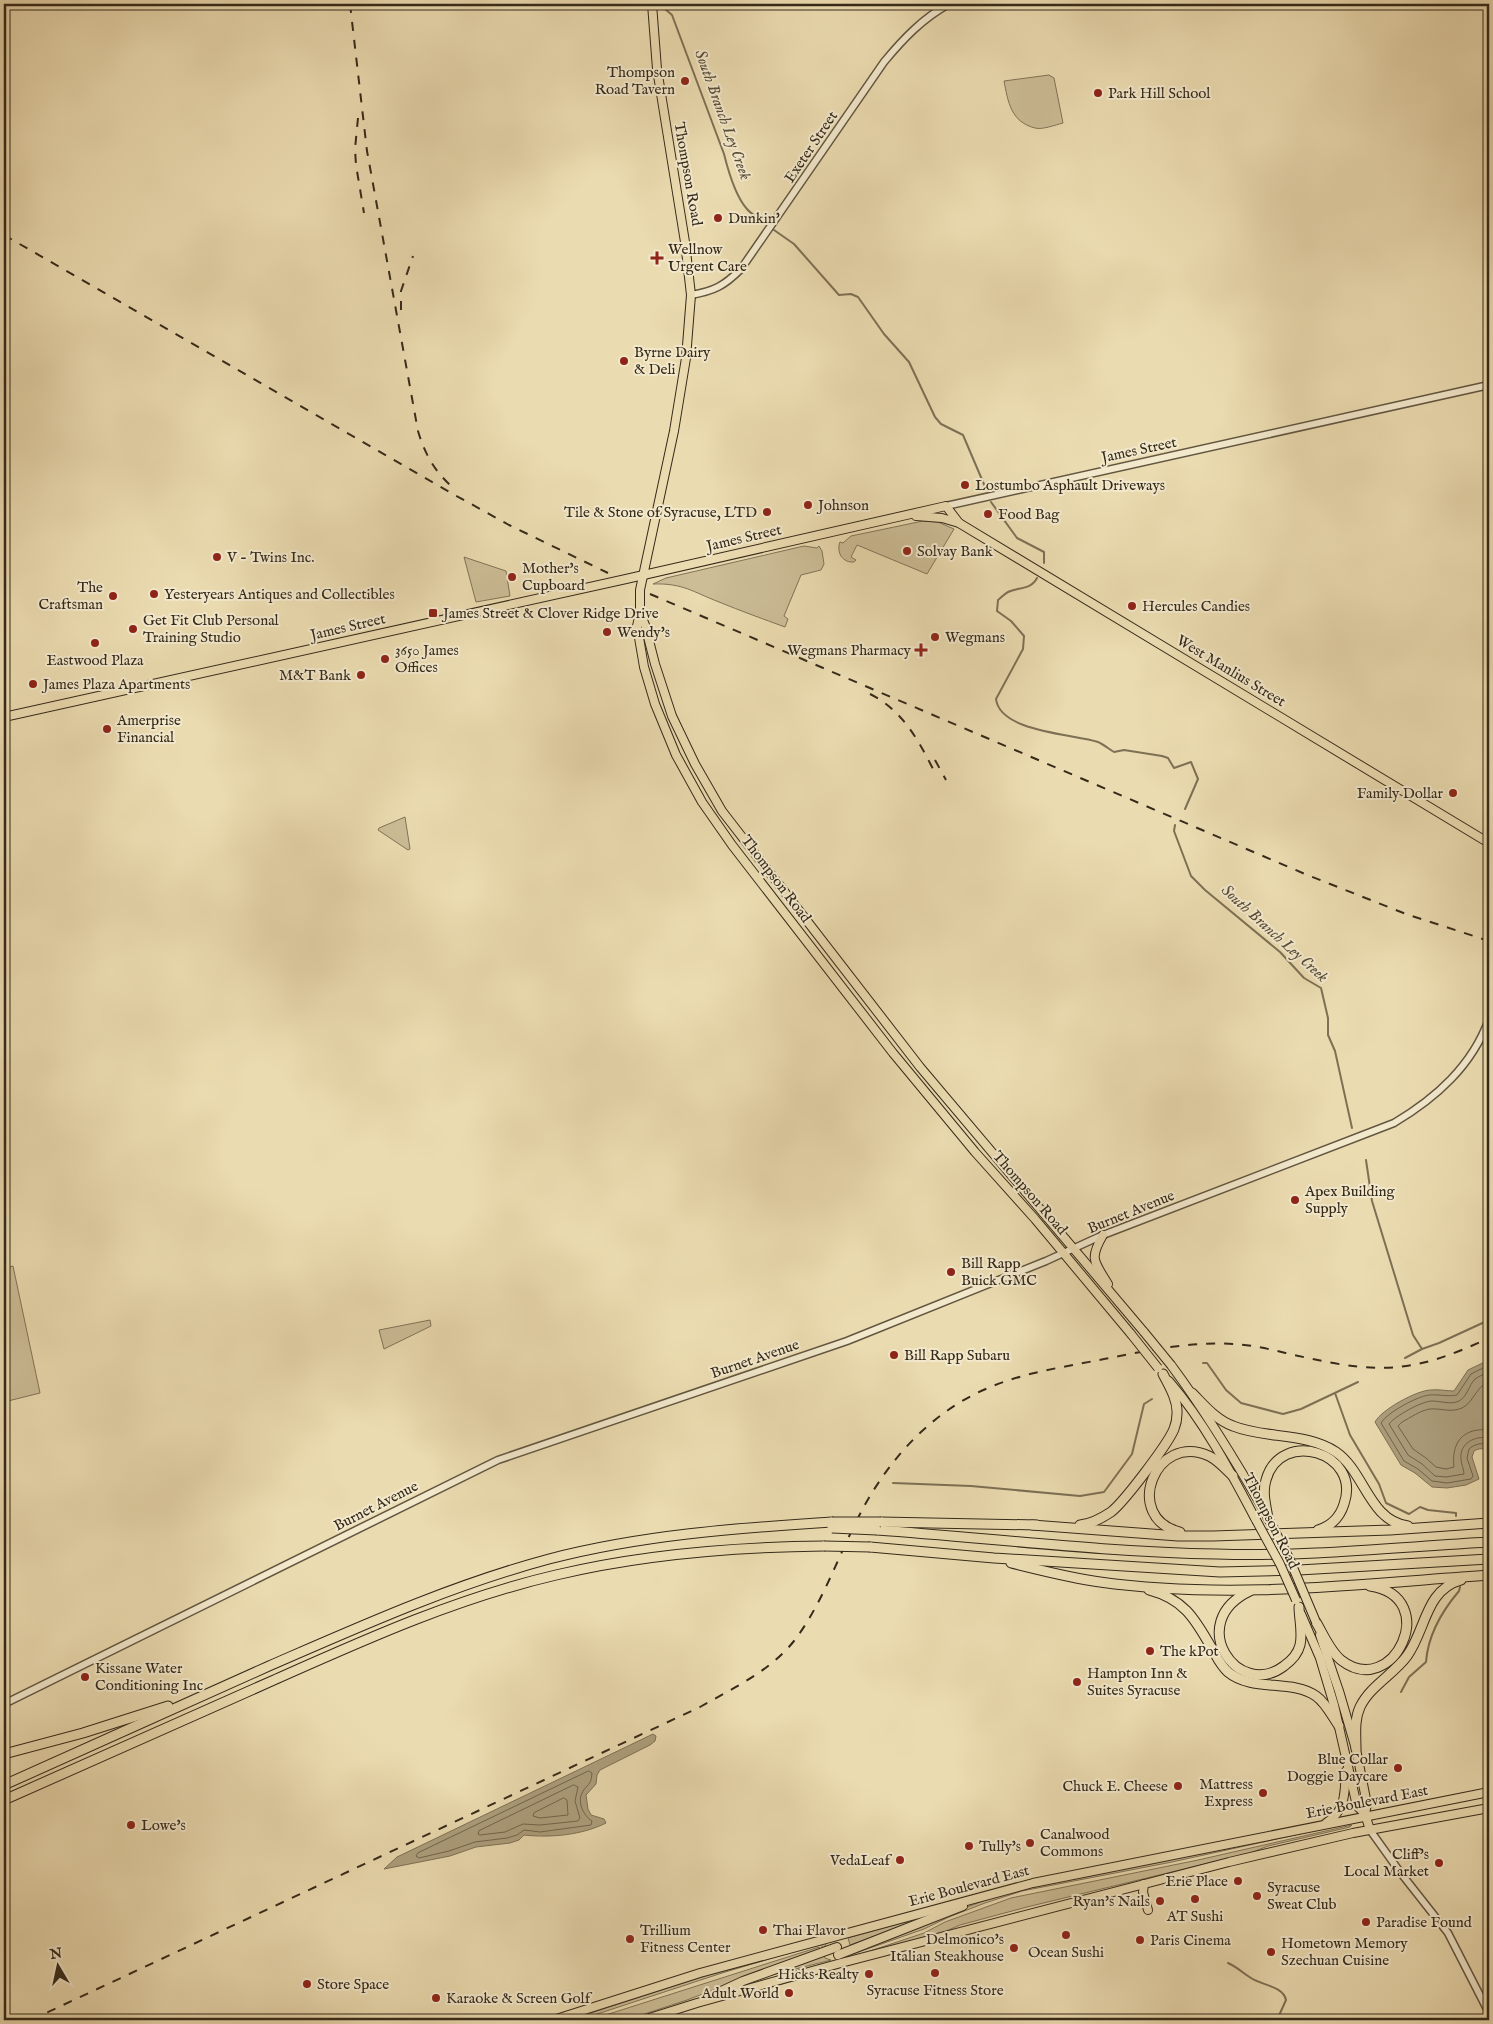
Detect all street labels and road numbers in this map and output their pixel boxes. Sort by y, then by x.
street label: Exeter Street [780,107,842,187]
street label: Thompson Road [670,121,707,228]
street label: James Street [1098,433,1178,468]
street label: James Street [703,520,783,556]
street label: James Street [307,609,387,645]
street label: West Manlius Street [1173,631,1289,711]
street label: Thompson Road [737,831,816,928]
street label: Thompson Road [988,1147,1072,1240]
street label: Burnet Avenue [1085,1186,1177,1238]
street label: Burnet Avenue [708,1335,802,1383]
street label: Thompson Road [1239,1470,1304,1573]
street label: Burnet Avenue [331,1477,422,1535]
street label: Erie Boulevard East [1304,1781,1430,1823]
street label: Erie Boulevard East [907,1861,1031,1911]

